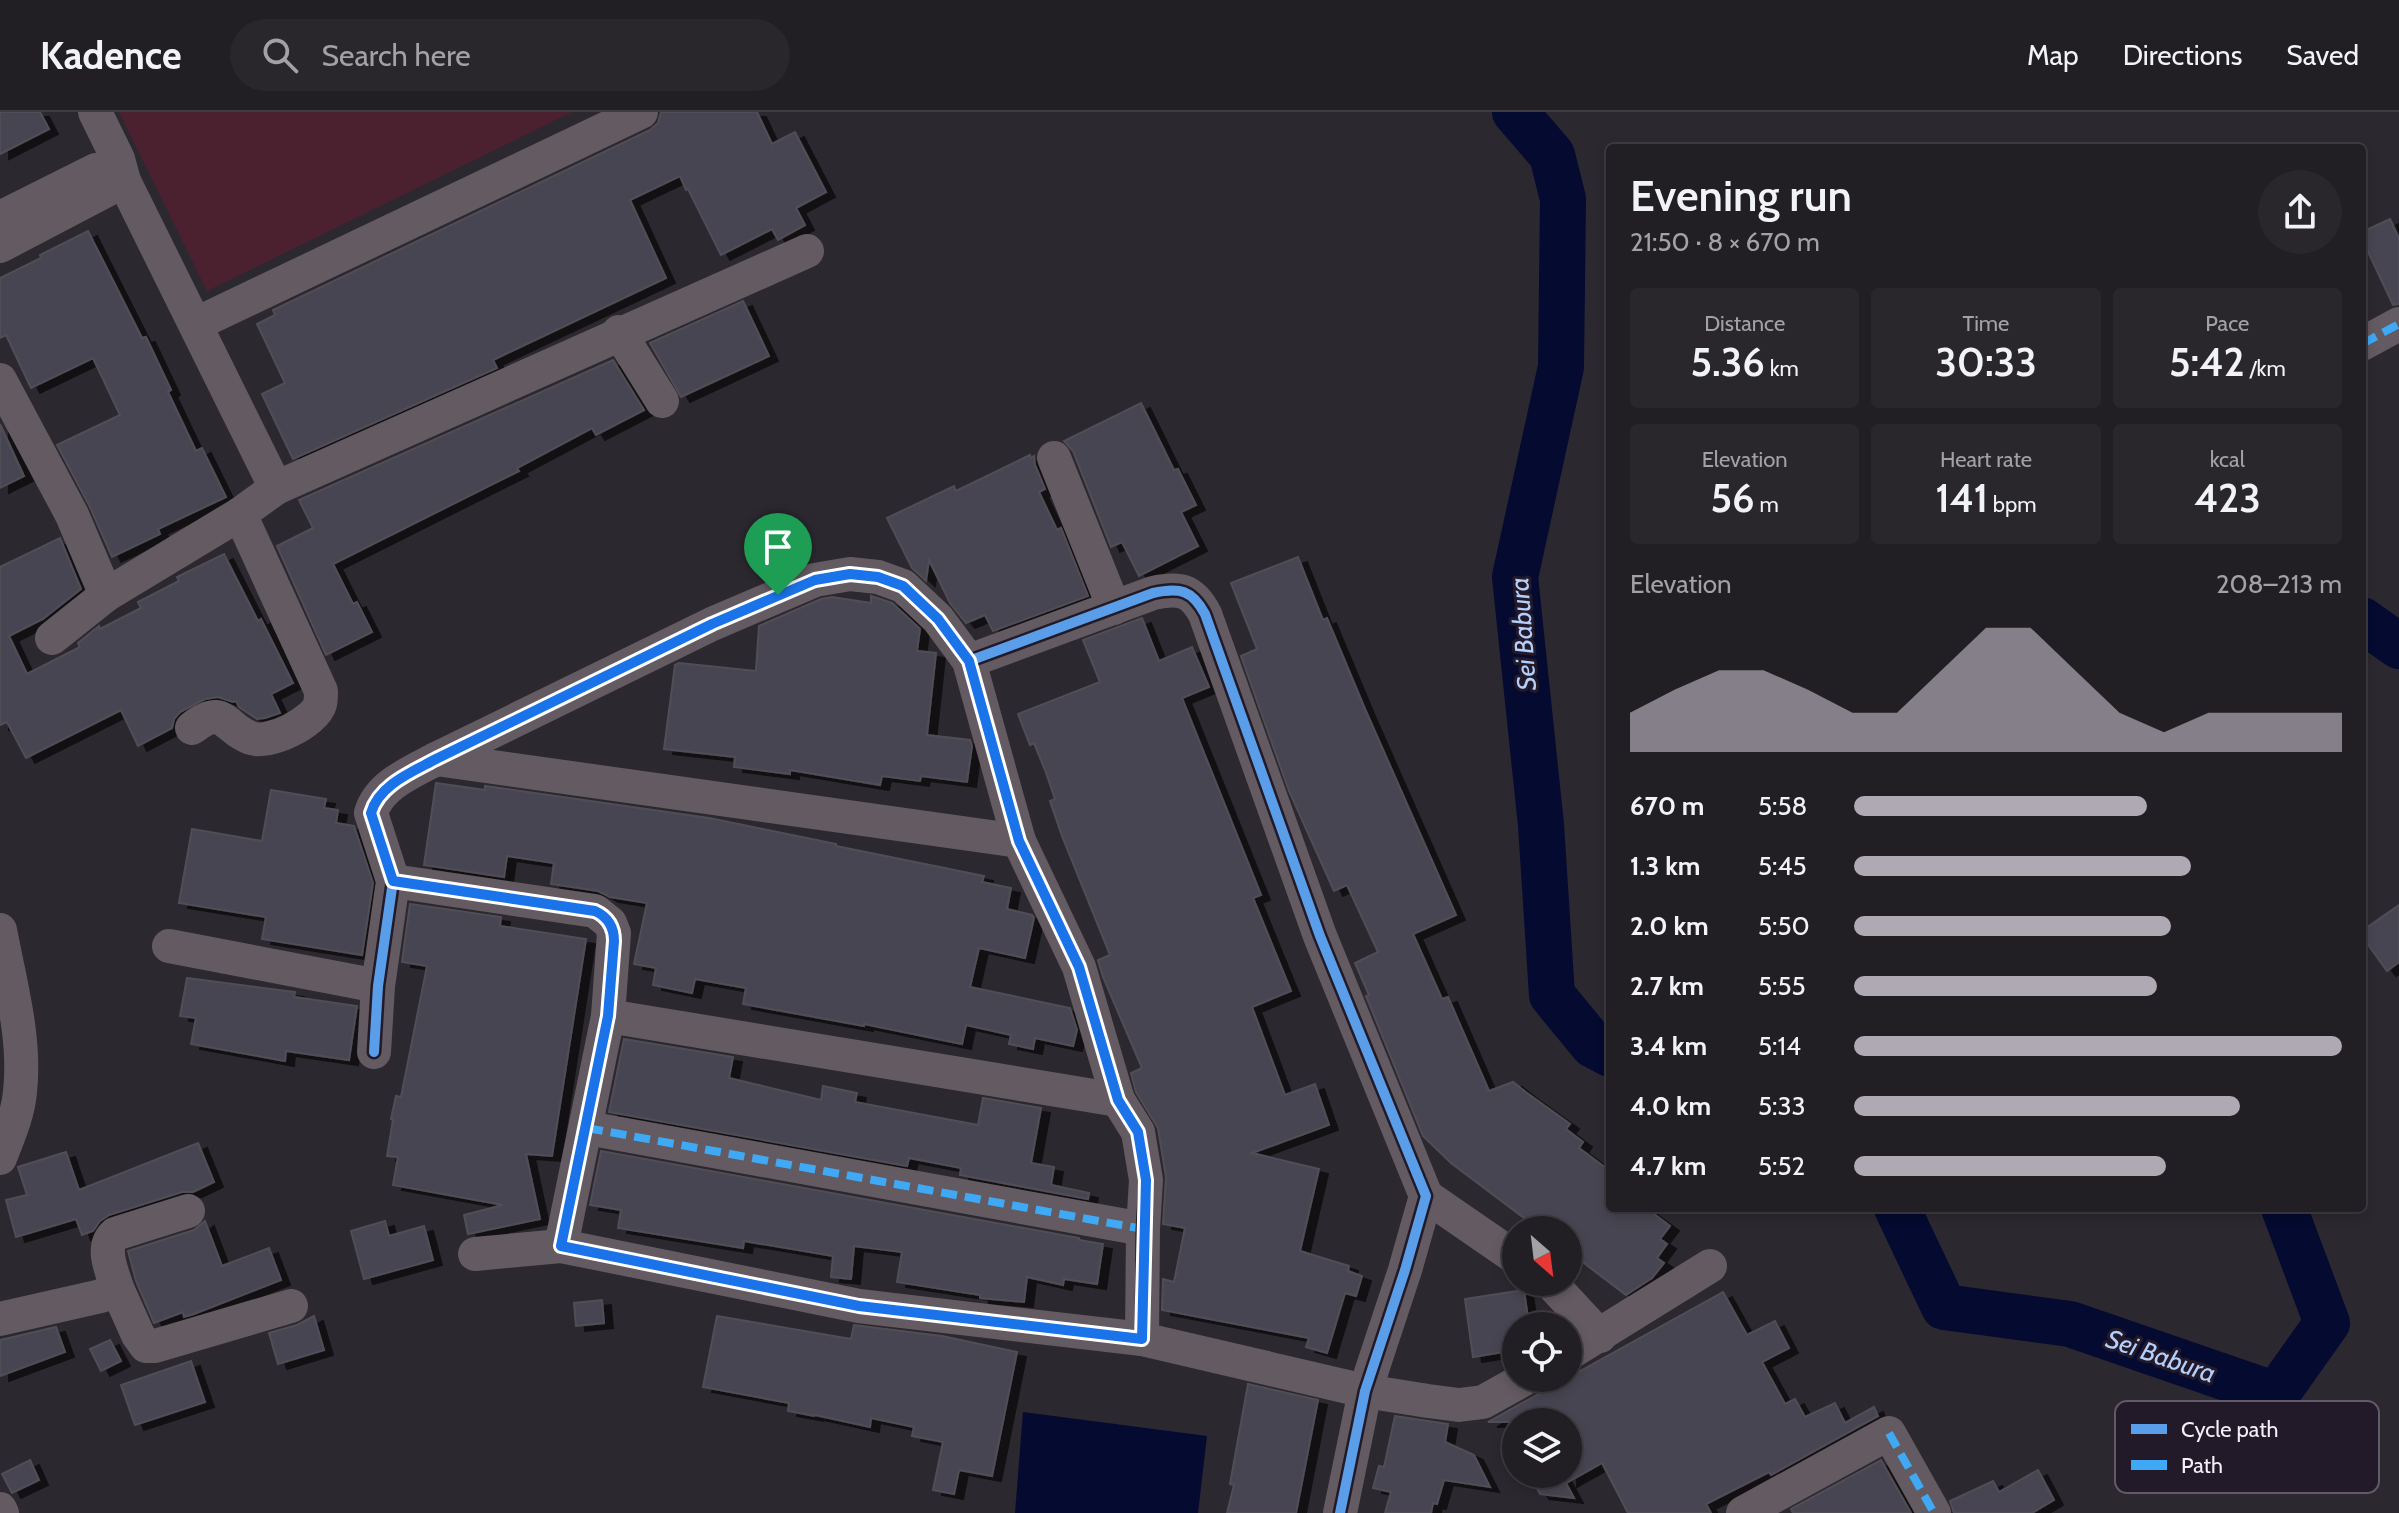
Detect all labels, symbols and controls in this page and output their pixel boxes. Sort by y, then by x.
search box [230,19,790,91]
text: Kadence [40,32,182,79]
icon: search [258,33,302,77]
text: Search here [322,37,471,74]
text: Map [2027,38,2079,72]
text: Directions [2123,38,2242,72]
text: Saved [2286,38,2359,72]
text: Evening run [1630,169,1852,222]
button: share [2258,170,2342,254]
text: 21:50 · 8 × 670 m [1630,226,1820,258]
text: Distance [1704,310,1785,337]
text: Time [1963,310,2009,337]
text: Pace [2205,310,2249,337]
text: 5.36 [1690,337,1765,386]
text: 30:33 [1935,337,2037,386]
text: 5:42 [2169,337,2244,386]
text: km [1765,355,1799,382]
text: /km [2244,355,2286,382]
text: Elevation [1702,446,1788,473]
text: Heart rate [1940,446,2032,473]
text: kcal [2210,446,2245,473]
text: 56 [1710,473,1755,522]
text: 141 [1935,473,1988,522]
text: 423 [2194,473,2261,522]
text: m [1755,491,1779,518]
text: bpm [1988,491,2037,518]
pin [744,513,812,595]
icon: arrive [756,525,800,569]
text: Elevation [1630,568,1732,600]
text: 208–213 m [2216,568,2342,600]
water label: Sei Babura [1503,576,1543,692]
text: 670 m [1630,790,1704,822]
text: 5:58 [1758,790,1807,822]
text: 1.3 km [1630,850,1700,882]
text: 5:45 [1758,850,1807,882]
text: 2.0 km [1630,910,1709,942]
text: 5:50 [1758,910,1810,942]
text: 2.7 km [1630,970,1704,1002]
text: 5:55 [1758,970,1806,1002]
text: 3.4 km [1630,1030,1707,1062]
text: 5:14 [1758,1030,1801,1062]
text: 4.0 km [1630,1090,1711,1122]
text: 5:33 [1758,1090,1806,1122]
text: 4.7 km [1630,1150,1706,1182]
text: 5:52 [1758,1150,1805,1182]
north arrow [1502,1216,1582,1296]
map controls [1502,1216,1582,1488]
button: locate [1502,1312,1582,1392]
water label: Sei Babura [2102,1322,2220,1390]
legend [2115,1401,2379,1493]
button: layers [1502,1408,1582,1488]
text: Cycle path [2181,1416,2279,1443]
text: Path [2181,1452,2223,1479]

